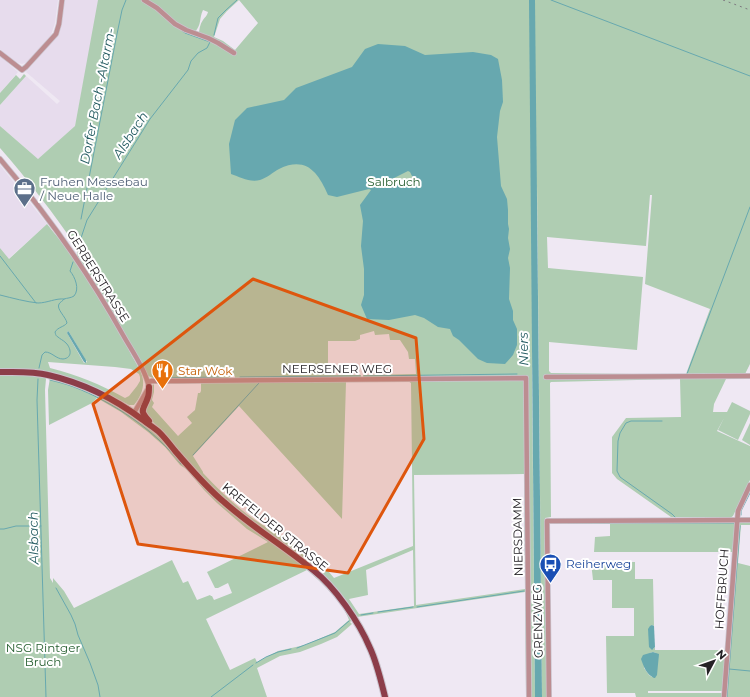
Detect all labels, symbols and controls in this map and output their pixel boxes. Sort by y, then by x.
water label: Dorfer Bach -Altarm- [76,27,118,165]
water label: Alsbach [108,109,151,162]
place label: Fruhen Messebau / Neue Halle [39,174,148,203]
park label: Salbruch [367,174,421,189]
office icon: Fruhen Messebau / Neue Halle [11,176,37,209]
street label: GERBERSTRASSE [64,227,133,325]
water label: Niers [515,331,531,366]
restaurant icon: Star Wok [149,358,175,391]
street label: NEERSENER WEG [282,361,392,376]
place label: Star Wok [178,363,233,378]
street label: KREFELDER STRASSE [219,479,331,574]
street label: NIERSDAMM [509,497,526,577]
water label: Alsbach [25,511,41,566]
street label: HOFFBRUCH [711,548,732,630]
bus stop icon: Reiherweg [537,551,563,584]
place label: Reiherweg [566,556,631,571]
street label: GRENZWEG [529,584,546,658]
park label: NSG Rintger Bruch [6,640,80,669]
north arrow [694,641,734,681]
text: N [713,646,730,662]

